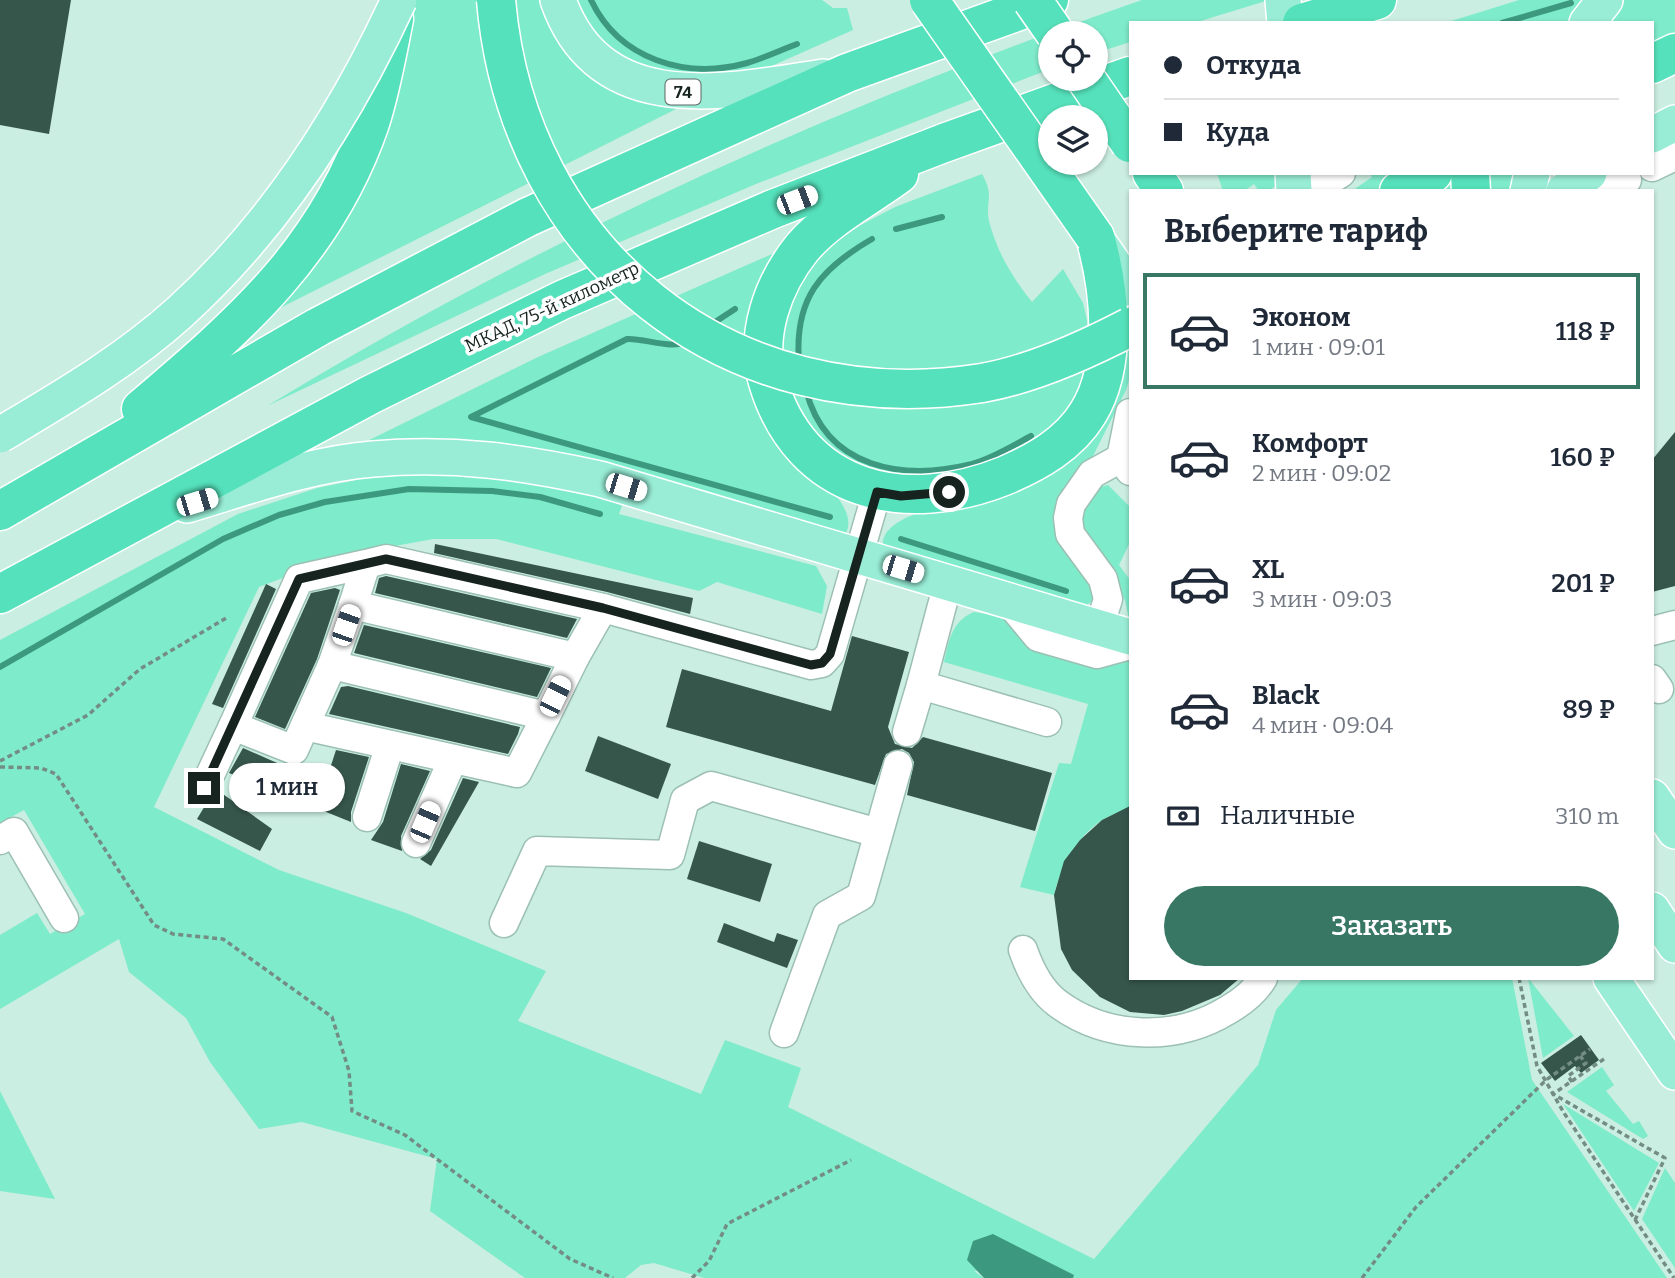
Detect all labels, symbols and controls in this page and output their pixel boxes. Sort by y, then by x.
map controls [1038,21,1108,175]
button: locate [1038,21,1108,91]
text: Откуда [1206,50,1301,81]
road number: 74 [666,80,700,104]
button: layers [1038,105,1108,175]
text: Куда [1206,117,1269,148]
car [774,183,821,217]
text: Выберите тариф [1164,212,1428,250]
street label: МКАД, 75-й километр [461,257,643,357]
icon: car [1168,300,1231,363]
text: Эконом [1252,302,1351,333]
text: 118 ₽ [1555,316,1615,347]
text: 1 мин · 09:01 [1252,333,1385,361]
icon: car [1168,426,1231,489]
text: Комфорт [1252,428,1368,459]
text: 160 ₽ [1550,442,1615,473]
text: 2 мин · 09:02 [1252,459,1391,487]
car [603,471,650,503]
route start [933,476,965,508]
car [174,486,221,518]
icon: car [1168,552,1231,615]
car [880,553,927,585]
text: XL [1252,554,1284,585]
text: 201 ₽ [1551,568,1615,599]
text: 3 мин · 09:03 [1252,585,1392,613]
car [330,602,363,648]
car [537,673,574,719]
icon: car [1168,678,1231,741]
text: Black [1252,680,1320,711]
text: 89 ₽ [1562,694,1615,725]
text: 4 мин · 09:04 [1252,711,1393,739]
callout: 1 мин [228,764,344,812]
route end [188,772,220,804]
text: 1 мин [256,773,318,801]
icon: cash [1164,797,1202,835]
car [408,799,443,845]
text: Наличные [1220,800,1355,831]
text: 310 m [1555,802,1619,830]
button: Заказать [1164,886,1619,966]

